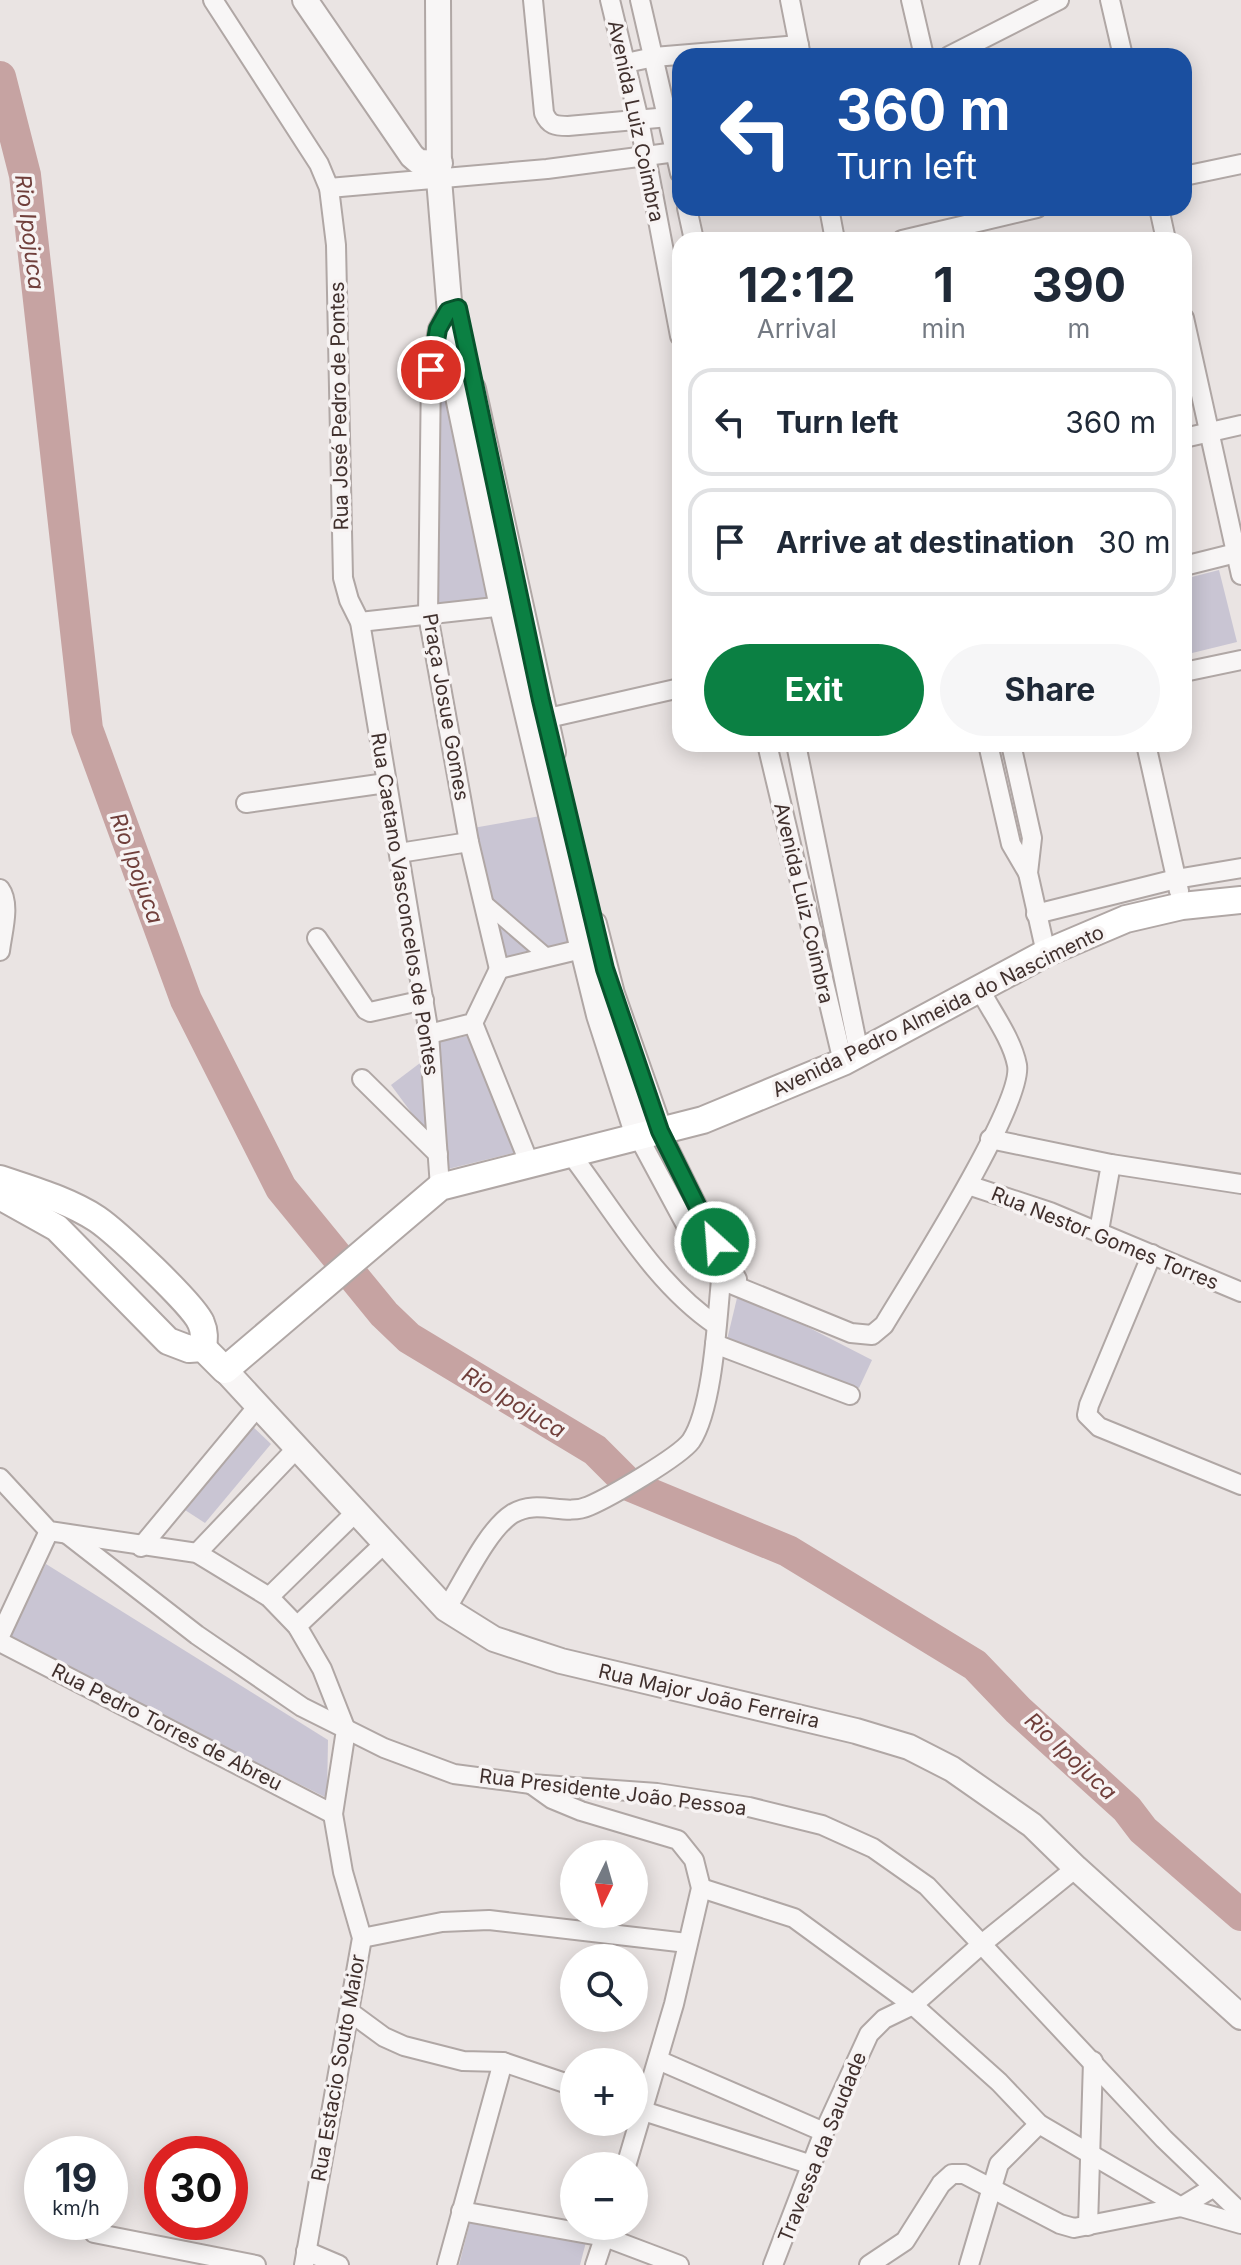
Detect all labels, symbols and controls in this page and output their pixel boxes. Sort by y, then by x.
street label: Avenida Luiz Coimbra [603,18,669,224]
text: 360 m [836,76,1011,144]
icon: left [704,80,808,184]
text: Turn left [836,144,977,188]
water label: Rio Ipojuca [10,173,50,291]
text: 12:12 [738,255,856,314]
text: 1 [933,255,954,314]
text: 390 [1032,255,1126,314]
street label: Rua José Pedro de Pontes [325,281,353,531]
text: Arrival [757,313,837,344]
text: min [921,313,966,344]
text: m [1068,313,1090,344]
pin [397,336,465,404]
icon: arrive [409,348,453,392]
icon: left [708,400,752,444]
text: Turn left [776,404,898,440]
text: 360 m [1065,404,1156,440]
icon: arrive [708,520,752,564]
text: Arrive at destination [776,524,1074,560]
text: 30 m [1098,524,1171,560]
street label: Praça Josue Gomes [418,611,474,803]
button: Exit [704,644,924,736]
button: Share [940,644,1160,736]
street label: Rua Caetano Vasconcelos de Pontes [366,731,444,1077]
street label: Avenida Luiz Coimbra [769,800,839,1006]
water label: Rio Ipojuca [105,809,169,927]
street label: Avenida Pedro Almeida do Nascimento [768,920,1108,1102]
street label: Rua Nestor Gomes Torres [988,1181,1222,1295]
position arrow [673,1200,757,1284]
water label: Rio Ipojuca [458,1361,570,1443]
street label: Rua Pedro Torres de Abreu [48,1658,286,1796]
street label: Rua Major João Ferreira [596,1659,822,1733]
water label: Rio Ipojuca [1020,1707,1122,1805]
street label: Rua Presidente João Pessoa [478,1764,748,1820]
north arrow [560,1840,648,1928]
map controls [560,1840,648,2240]
button: search [560,1944,648,2032]
street label: Rua Estacio Souto Maior [306,1952,370,2183]
button: + [560,2048,648,2136]
street label: Travessa da Saudade [773,2048,871,2246]
speed limit sign: 30 [144,2136,248,2240]
button: − [560,2152,648,2240]
text: 19 [54,2153,98,2202]
text: km/h [52,2196,100,2220]

